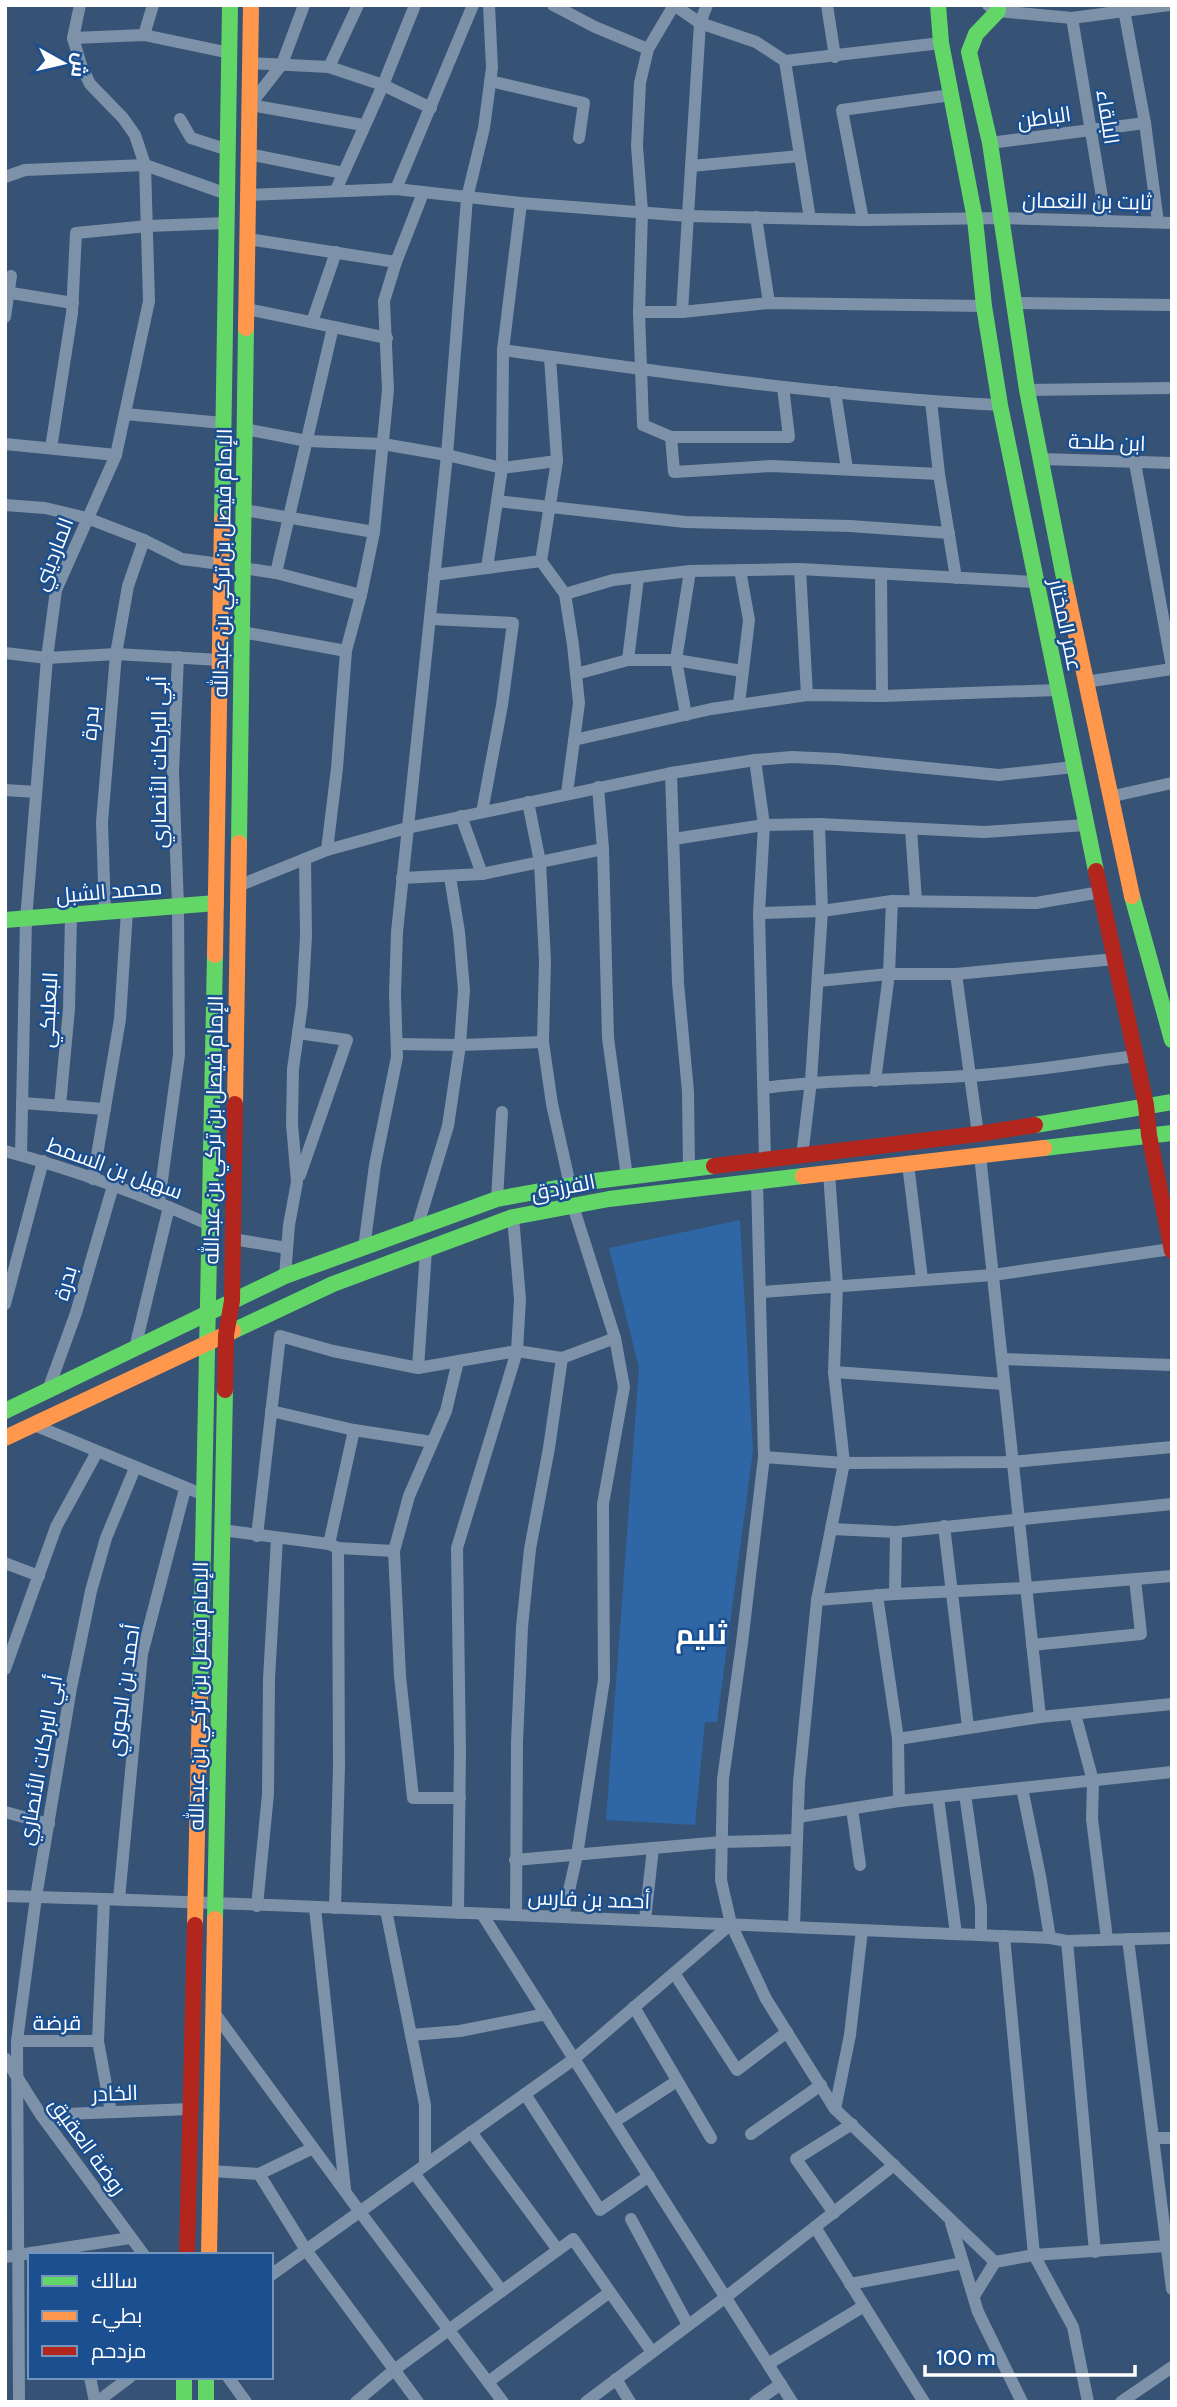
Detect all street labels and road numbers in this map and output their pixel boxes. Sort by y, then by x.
street label: البلقاء [1091,88,1125,146]
street label: الباطن [1015,101,1073,134]
street label: ثابت بن النعمان [1022,187,1152,216]
street label: الإمام فيصل بن تركي بن عبدالله [206,428,241,698]
street label: ابن طلحة [1068,428,1146,457]
street label: المارديني [28,514,82,596]
street label: عمر المختار [1044,576,1088,673]
street label: أبي البركات الأنصاري [146,676,175,848]
street label: بدرة [76,705,104,741]
street label: محمد الشبل [55,874,163,909]
street label: البعلبكي [34,971,66,1049]
street label: الإمام فيصل بن تركي بن عبدالله [197,995,232,1265]
street label: سهيل بن السمط [44,1132,186,1205]
street label: الفرزدق [529,1169,597,1206]
street label: بدرة [48,1263,82,1303]
street label: الإمام فيصل بن تركي بن عبدالله [182,1561,217,1831]
street label: أحمد بن الجوري [101,1622,149,1758]
street label: أبي البركات الأنصاري [13,1673,71,1848]
street label: أحمد بن فارس [527,1884,651,1915]
street label: قرضة [33,2010,81,2035]
street label: الخادر [91,2080,138,2106]
street label: روضة العقيق [44,2092,132,2200]

